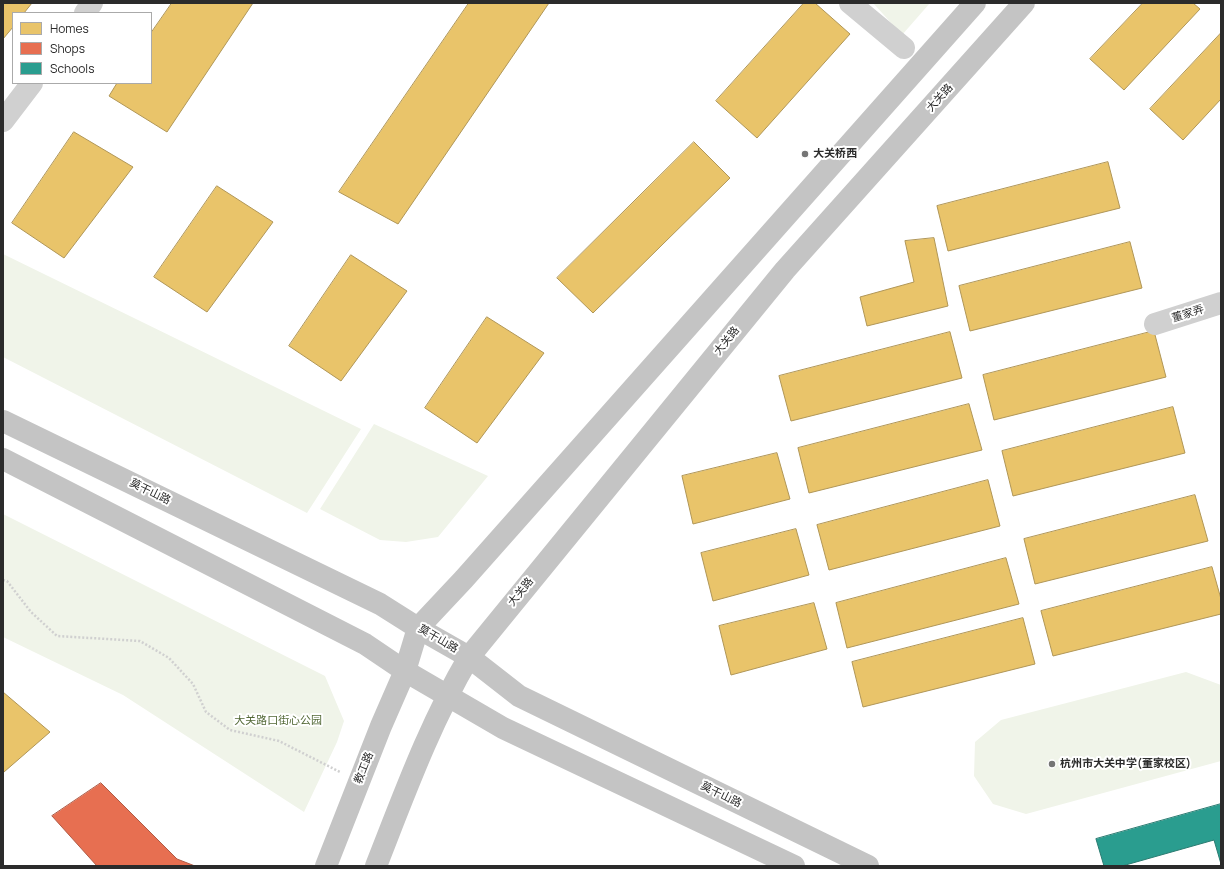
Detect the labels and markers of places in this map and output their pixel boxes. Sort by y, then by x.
place label: 大关桥西 [813,147,857,161]
marker: 大关桥西 [800,149,810,159]
place label: 杭州市大关中学(董家校区) [1060,757,1191,771]
marker: 杭州市大关中学(董家校区) [1047,759,1057,769]

